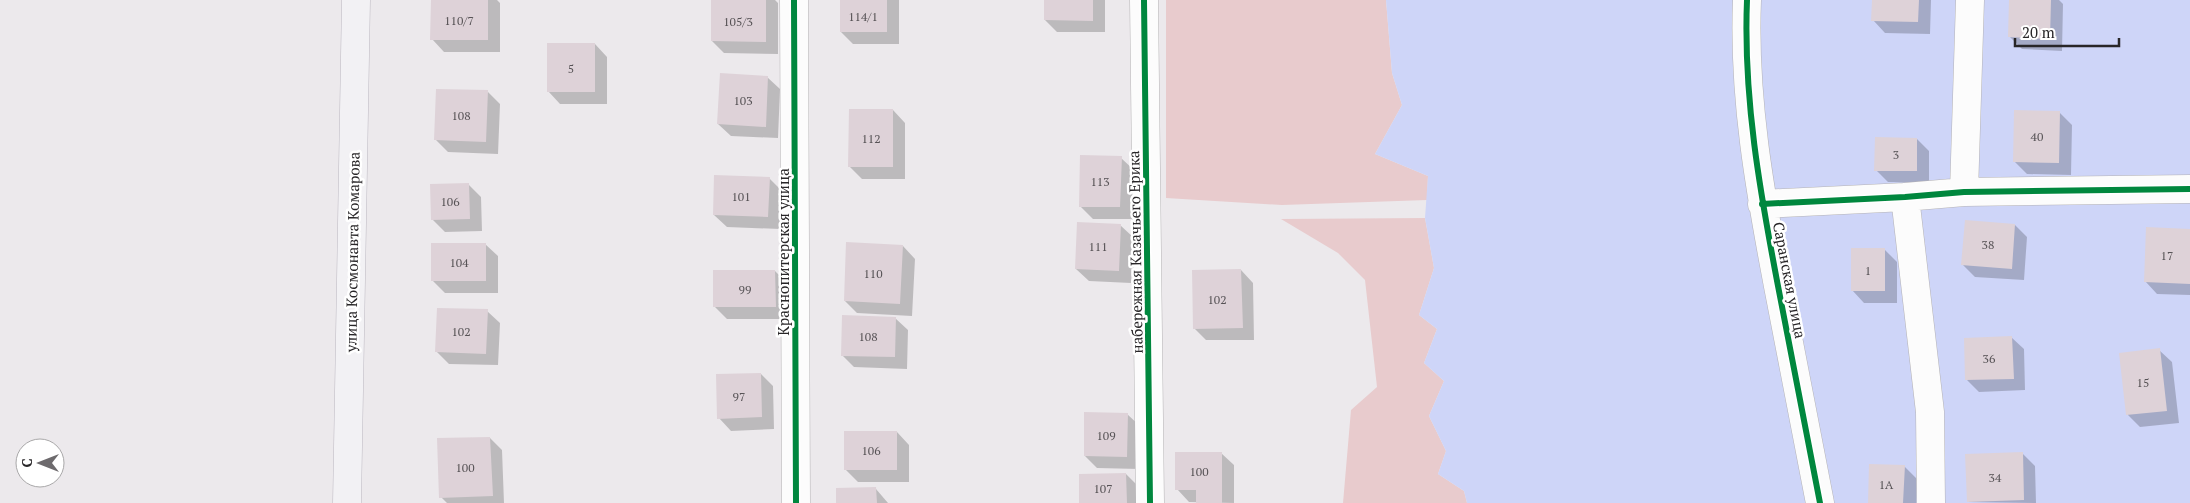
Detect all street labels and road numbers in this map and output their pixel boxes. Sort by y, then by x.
street label: набережная Казачьего Ерика [1123,150,1147,354]
street label: улица Космонавта Комарова [340,151,364,353]
street label: Краснопитерская улица [773,168,793,336]
street label: Саранская улица [1769,220,1811,340]

